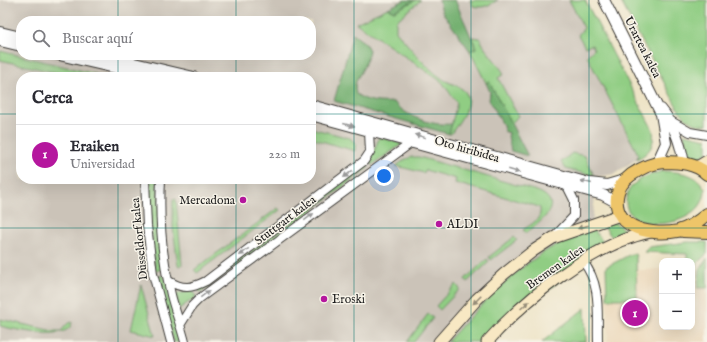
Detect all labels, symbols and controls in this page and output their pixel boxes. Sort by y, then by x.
street label: Urartea kalea [621,14,665,81]
search box [16,16,316,60]
icon: search [30,27,52,49]
text: Buscar aquí [62,29,132,48]
text: Cerca [32,88,73,109]
one-way arrow [343,122,355,128]
one-way arrow [414,133,426,139]
street label: Oto hiribidea [433,133,502,166]
text: Eraiken [70,137,119,156]
text: 1 [43,146,47,163]
text: 220 m [269,146,300,163]
text: Universidad [70,156,135,173]
your location [374,166,394,186]
one-way arrow [342,169,353,178]
one-way arrow [508,169,521,175]
one-way arrow [580,178,592,184]
street label: Stuttgart kalea [252,192,320,248]
place label: Mercadona [179,193,236,208]
marker: Mercadona [238,195,248,205]
street label: Düsseldorf kalea [128,196,151,281]
one-way arrow [304,213,315,222]
place label: ALDI [446,217,478,232]
marker: ALDI [434,219,444,229]
one-way arrow [577,224,589,230]
street label: Bremen kalea [523,242,588,293]
one-way arrow [238,248,249,256]
map controls [659,258,695,330]
button: + [659,258,695,294]
one-way arrow [199,290,210,299]
place label: Eroski [332,292,365,307]
marker: Eroski [319,294,329,304]
button: − [659,294,695,330]
one-way arrow [472,295,482,305]
pin: 1 [622,298,648,328]
one-way arrow [520,300,530,310]

